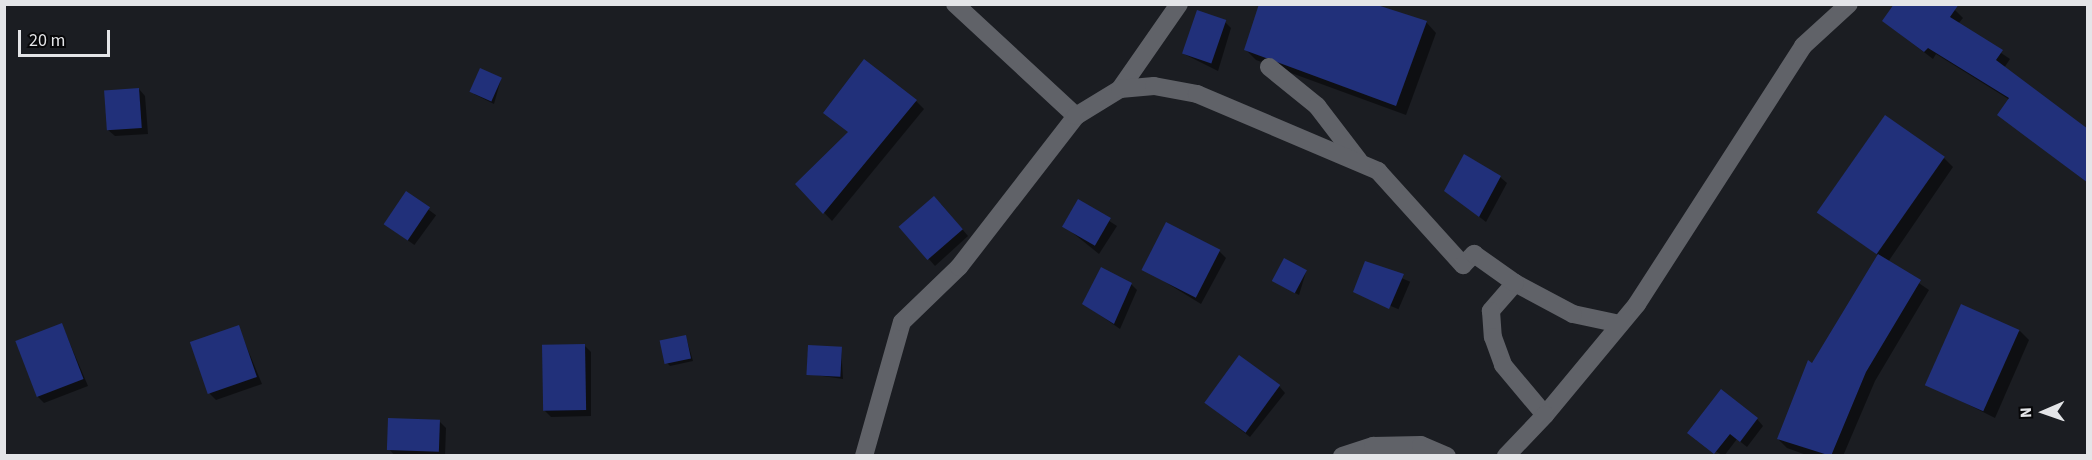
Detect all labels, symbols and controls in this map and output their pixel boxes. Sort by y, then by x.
scale bar [21,18,112,56]
text: 20 m [29,28,65,53]
north arrow [2014,382,2074,442]
text: N [2015,407,2037,418]

